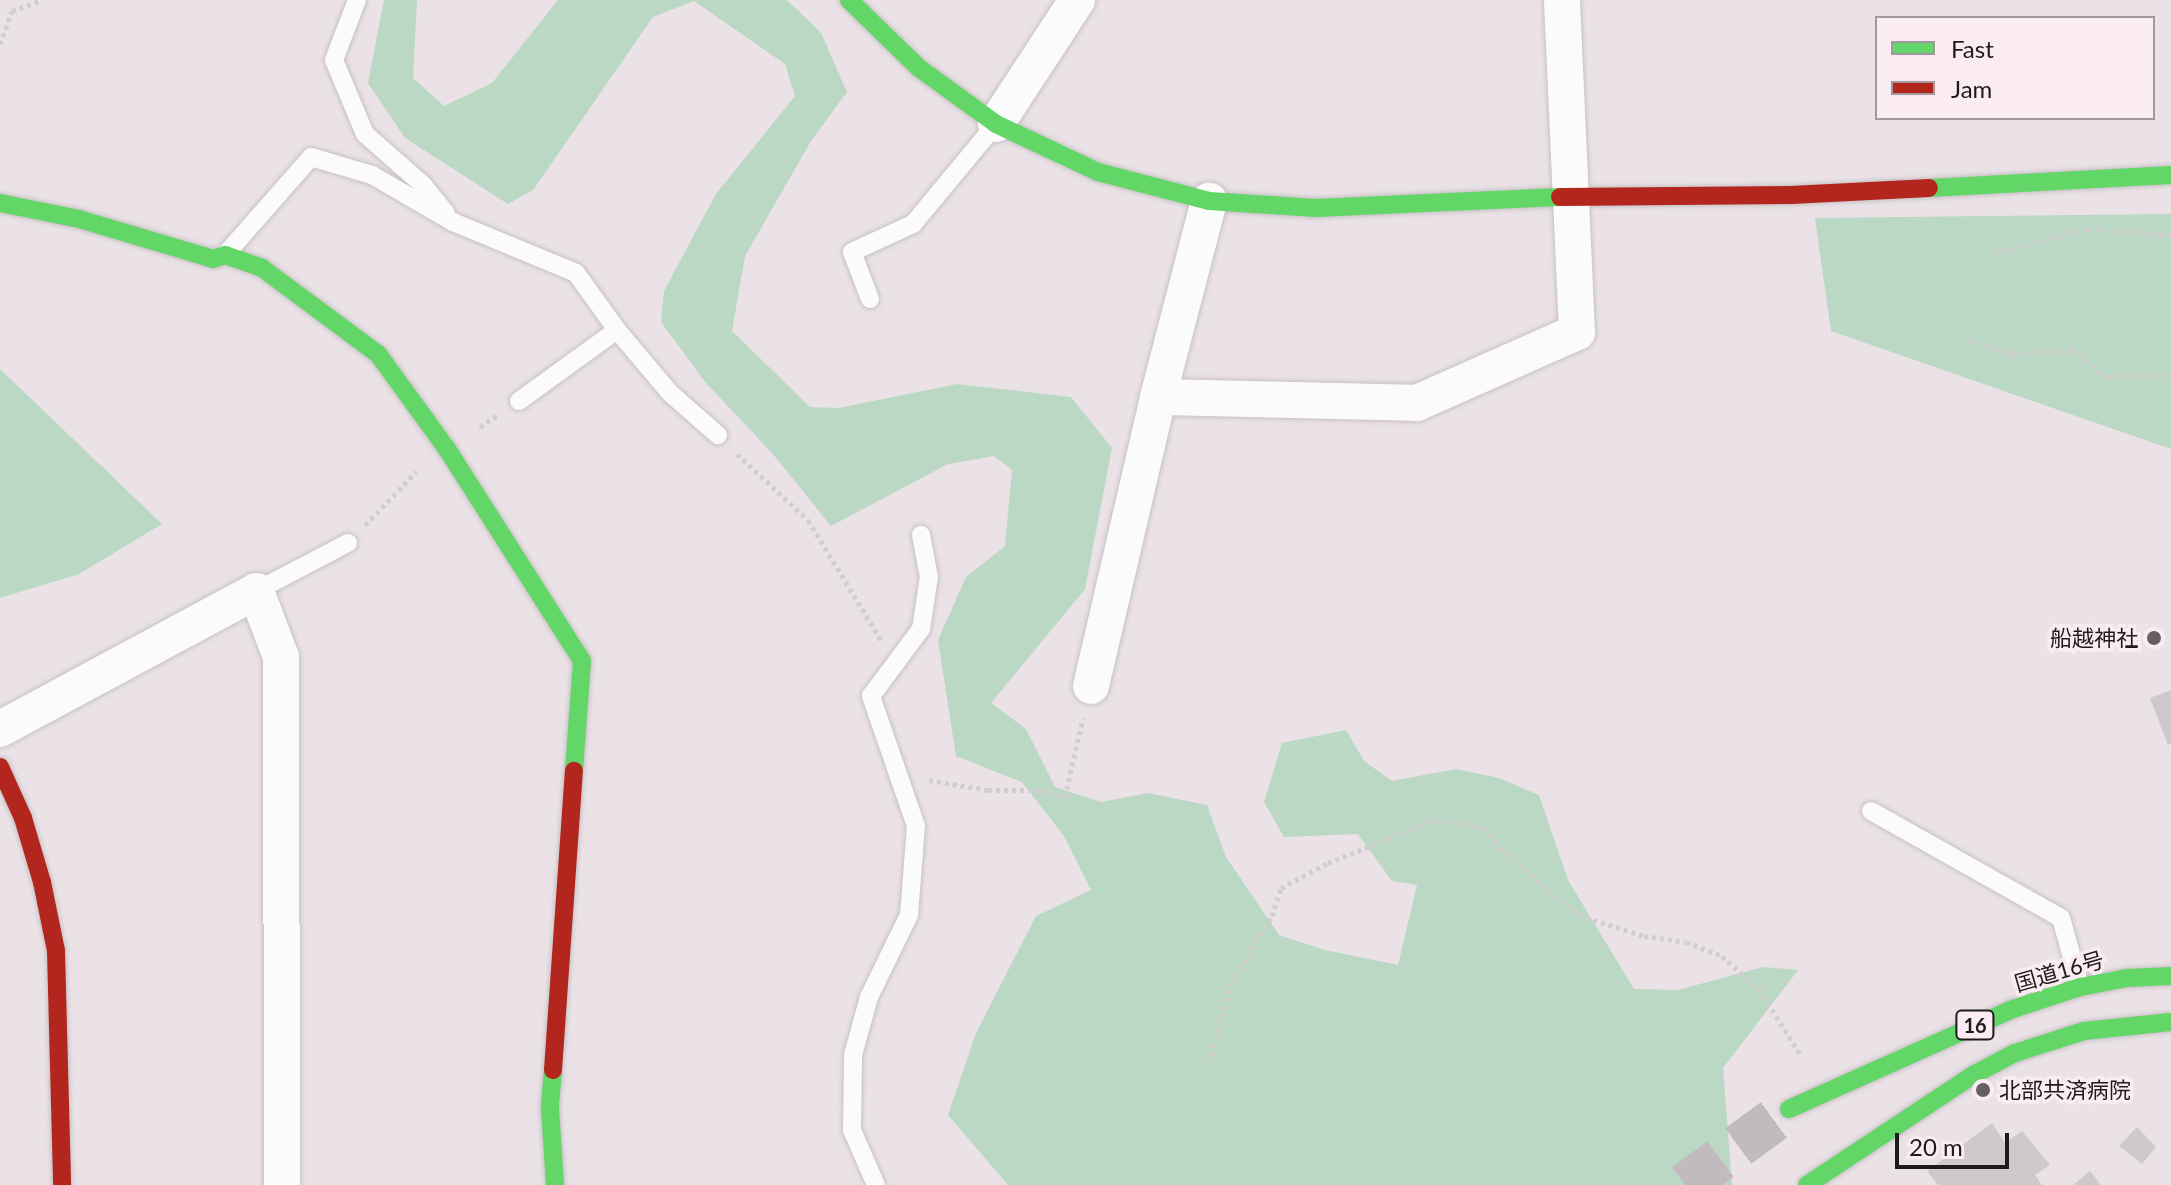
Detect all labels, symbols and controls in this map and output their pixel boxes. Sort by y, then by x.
legend [1875,16,2155,120]
text: Fast [1951,34,1994,63]
text: Jam [1951,74,1992,103]
place label: 船越神社 [2050,625,2138,651]
marker: 船越神社 [2145,629,2163,647]
street label: 国道16号 [2011,946,2107,996]
road number: 16 [1955,1009,1995,1041]
place label: 北部共済病院 [1999,1077,2131,1103]
marker: 北部共済病院 [1974,1081,1992,1099]
scale bar [1899,1117,2013,1167]
text: 20 m [1909,1132,1963,1161]

